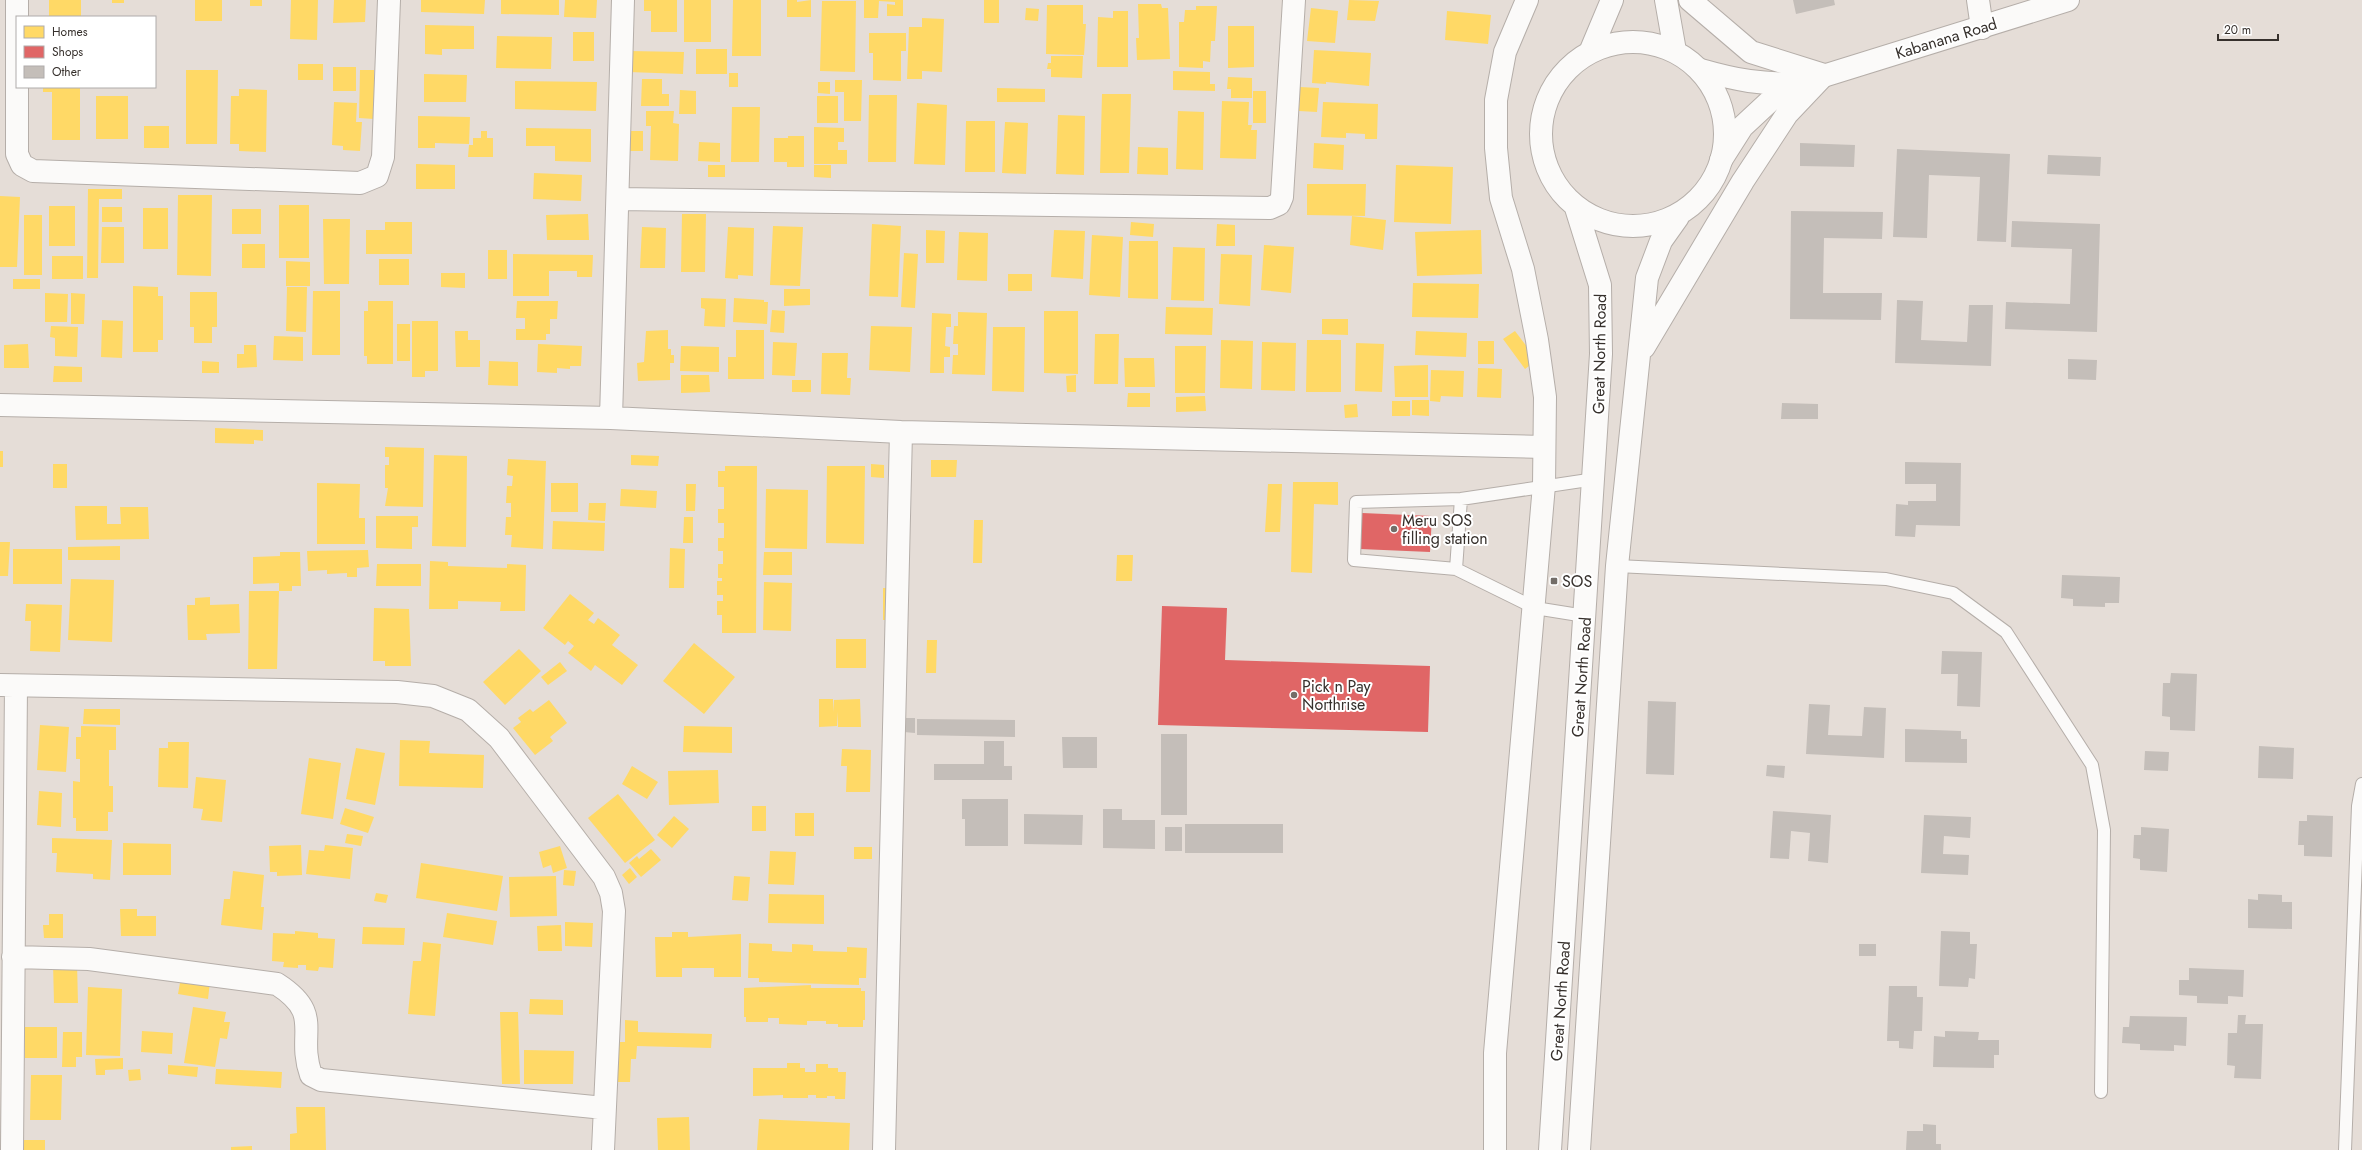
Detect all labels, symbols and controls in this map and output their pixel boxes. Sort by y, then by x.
street label: Kabanana Road [1893,12,2000,65]
legend [16,16,156,88]
scale bar [2218,16,2278,42]
text: 20 m [2224,21,2251,39]
text: Homes [52,23,88,41]
text: Shops [52,43,83,61]
text: Other [52,63,82,81]
street label: Great North Road [1587,294,1612,414]
place label: Meru SOS filling station [1402,509,1488,550]
marker: Meru SOS filling station [1389,524,1399,534]
place label: SOS [1562,570,1592,593]
marker: SOS [1549,576,1559,586]
street label: Great North Road [1566,616,1597,738]
place label: Pick n Pay Northrise [1302,675,1372,716]
marker: Pick n Pay Northrise [1289,690,1299,700]
street label: Great North Road [1545,940,1576,1062]

